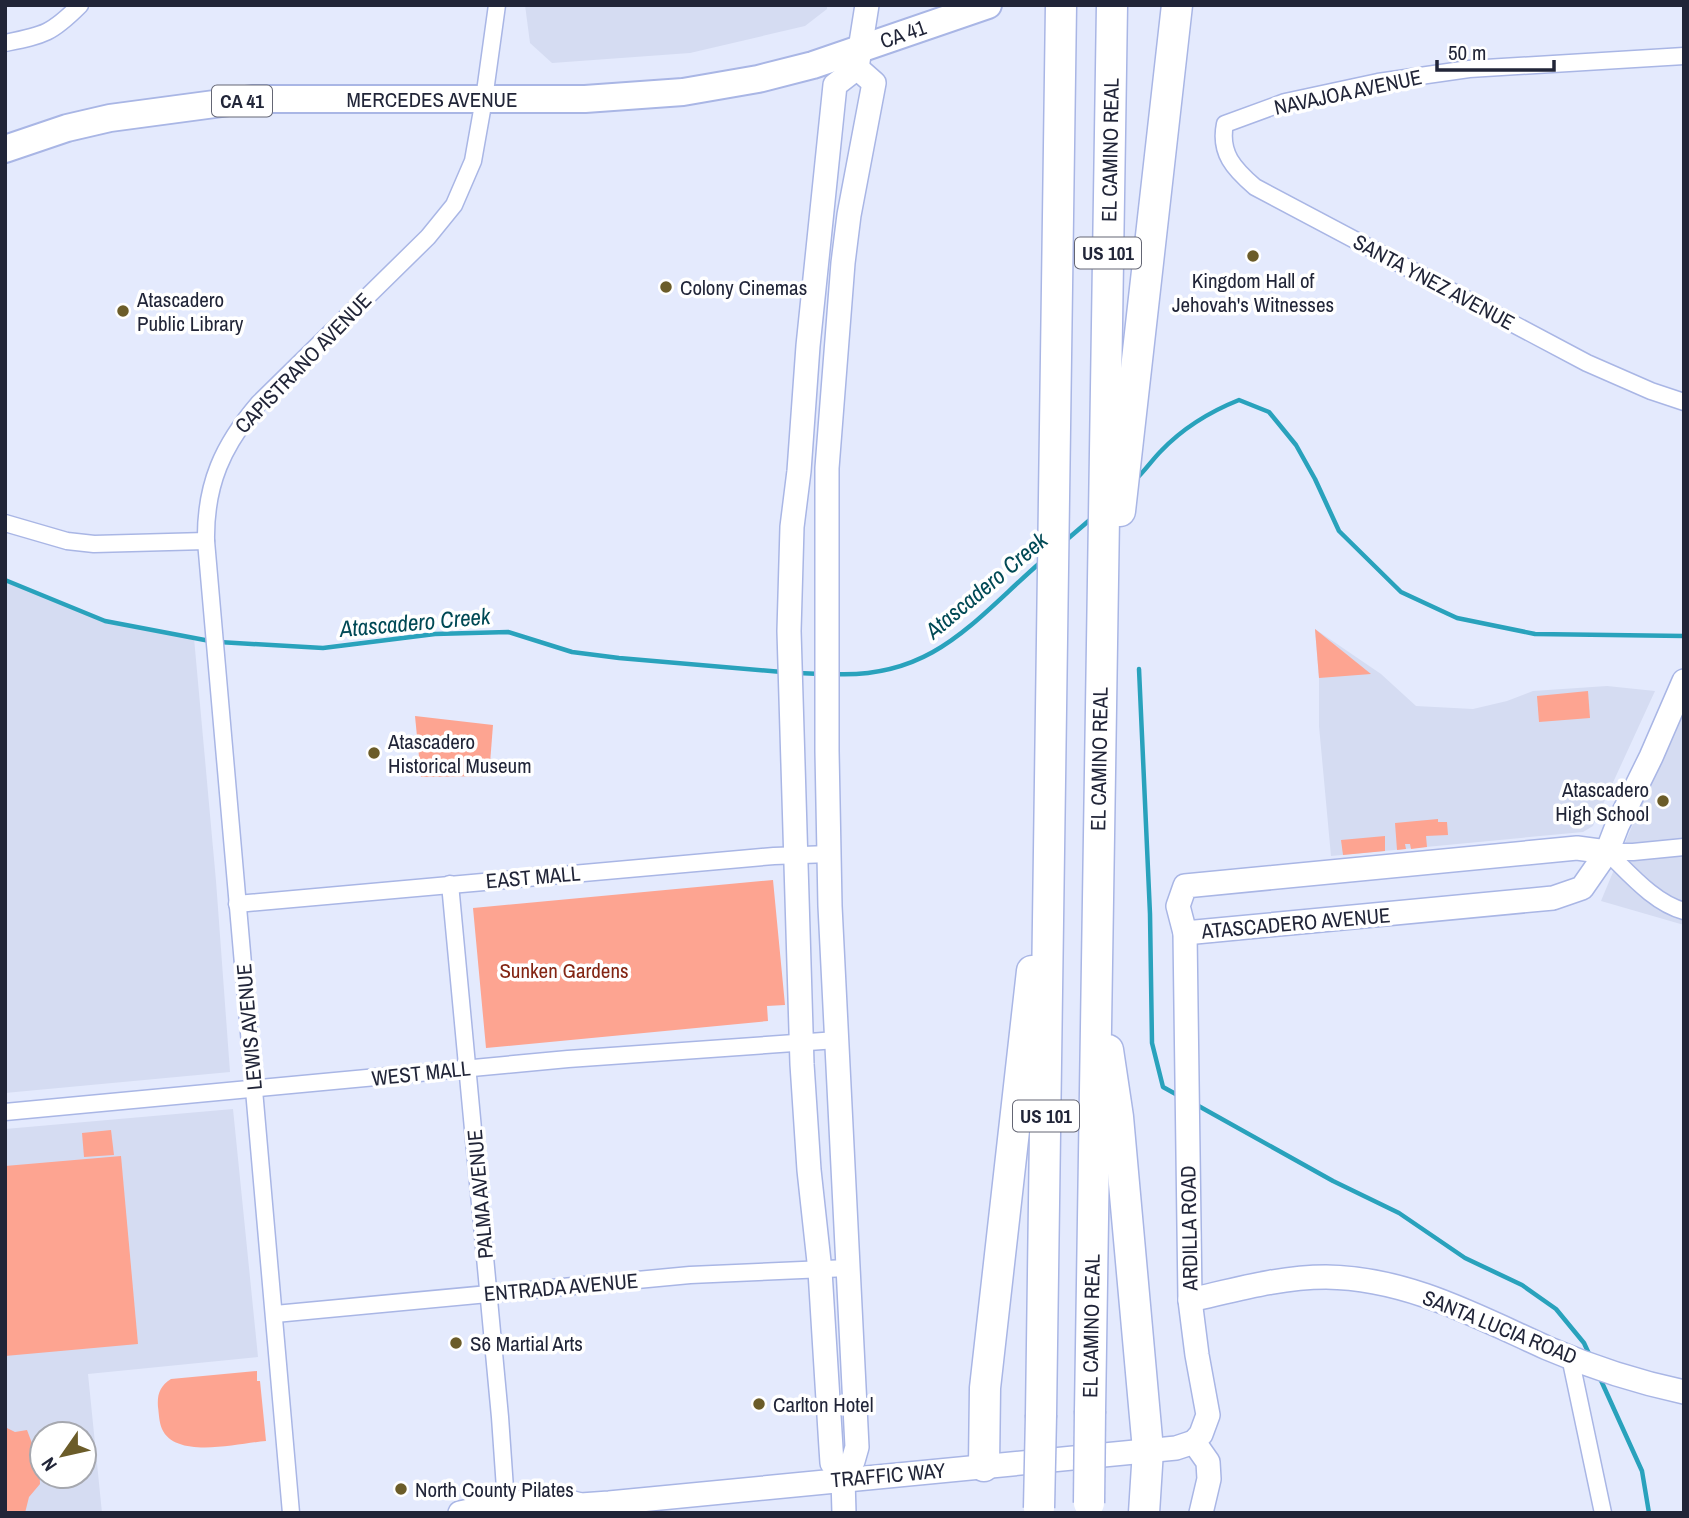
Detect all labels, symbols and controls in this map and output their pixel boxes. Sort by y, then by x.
street label: CA 41 [876,13,930,55]
scale bar [1437,28,1554,72]
text: 50 m [1448,38,1486,67]
street label: NAVAJOA AVENUE [1271,62,1425,122]
street label: EL CAMINO REAL [1094,77,1126,222]
street label: MERCEDES AVENUE [347,85,517,114]
road number: CA 41 [212,86,272,116]
street label: SANTA YNEZ AVENUE [1348,227,1520,337]
road number: US 101 [1075,238,1141,268]
marker: Kingdom Hall of Jehovah's Witnesses [1245,248,1261,264]
place label: Kingdom Hall of Jehovah's Witnesses [1172,266,1334,319]
place label: Colony Cinemas [680,273,807,302]
marker: Colony Cinemas [658,279,674,295]
place label: Atascadero Public Library [136,285,244,338]
street label: CAPISTRANO AVENUE [228,286,378,440]
marker: Atascadero Public Library [115,303,131,319]
water label: Atascadero Creek [917,524,1055,646]
water label: Atascadero Creek [337,600,493,644]
street label: EL CAMINO REAL [1083,686,1115,831]
place label: Atascadero Historical Museum [387,727,532,780]
marker: Atascadero Historical Museum [366,745,382,761]
place label: Atascadero High School [1555,775,1649,828]
marker: Atascadero High School [1655,793,1671,809]
street label: EAST MALL [485,858,582,896]
street label: ATASCADERO AVENUE [1199,900,1392,946]
park label: Sunken Gardens [499,956,629,985]
street label: LEWIS AVENUE [229,962,269,1092]
street label: WEST MALL [370,1053,472,1093]
road number: US 101 [1013,1100,1079,1132]
street label: PALMA AVENUE [460,1128,500,1260]
street label: ARDILLA ROAD [1173,1165,1205,1292]
street label: EL CAMINO REAL [1075,1253,1107,1398]
street label: ENTRADA AVENUE [483,1266,639,1308]
street label: SANTA LUCIA ROAD [1418,1283,1582,1371]
place label: S6 Martial Arts [470,1329,583,1358]
marker: S6 Martial Arts [448,1335,464,1351]
place label: Carlton Hotel [773,1390,874,1419]
marker: Carlton Hotel [751,1396,767,1412]
north arrow [28,1420,98,1490]
text: N [35,1453,63,1476]
street label: TRAFFIC WAY [830,1456,947,1494]
place label: North County Pilates [415,1475,574,1504]
marker: North County Pilates [393,1481,409,1497]

